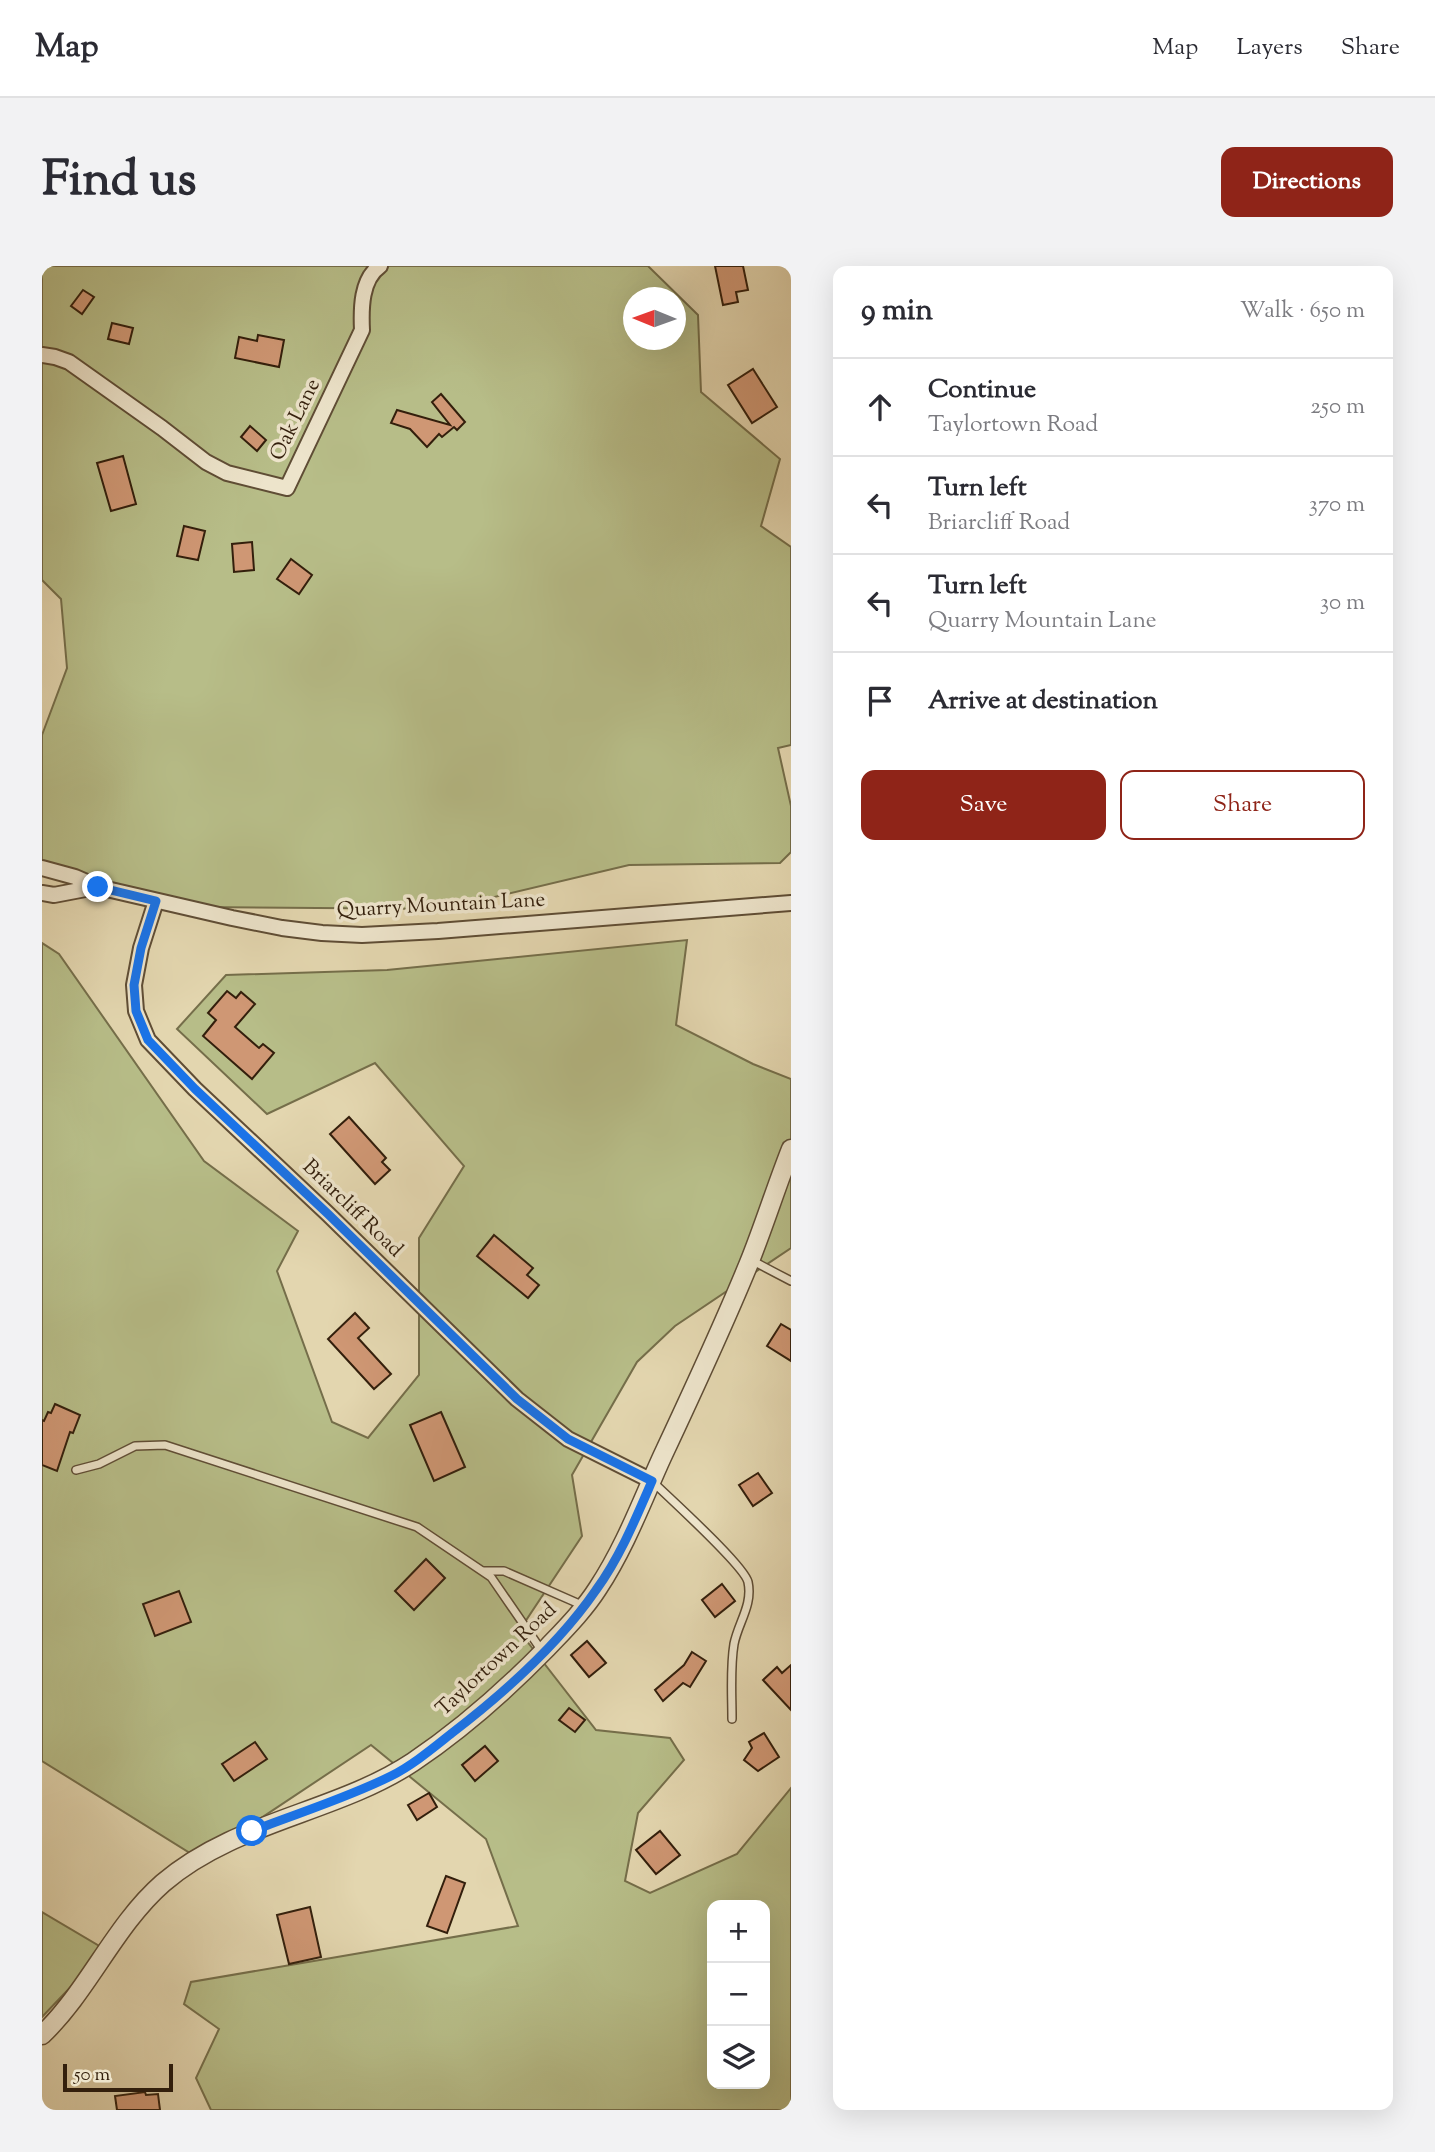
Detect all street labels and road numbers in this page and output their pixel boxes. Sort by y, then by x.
street label: Oak Lane [263,374,329,466]
street label: Quarry Mountain Lane [336,886,546,926]
street label: Briarcliff Road [295,1153,409,1265]
street label: Taylortown Road [430,1596,564,1724]

